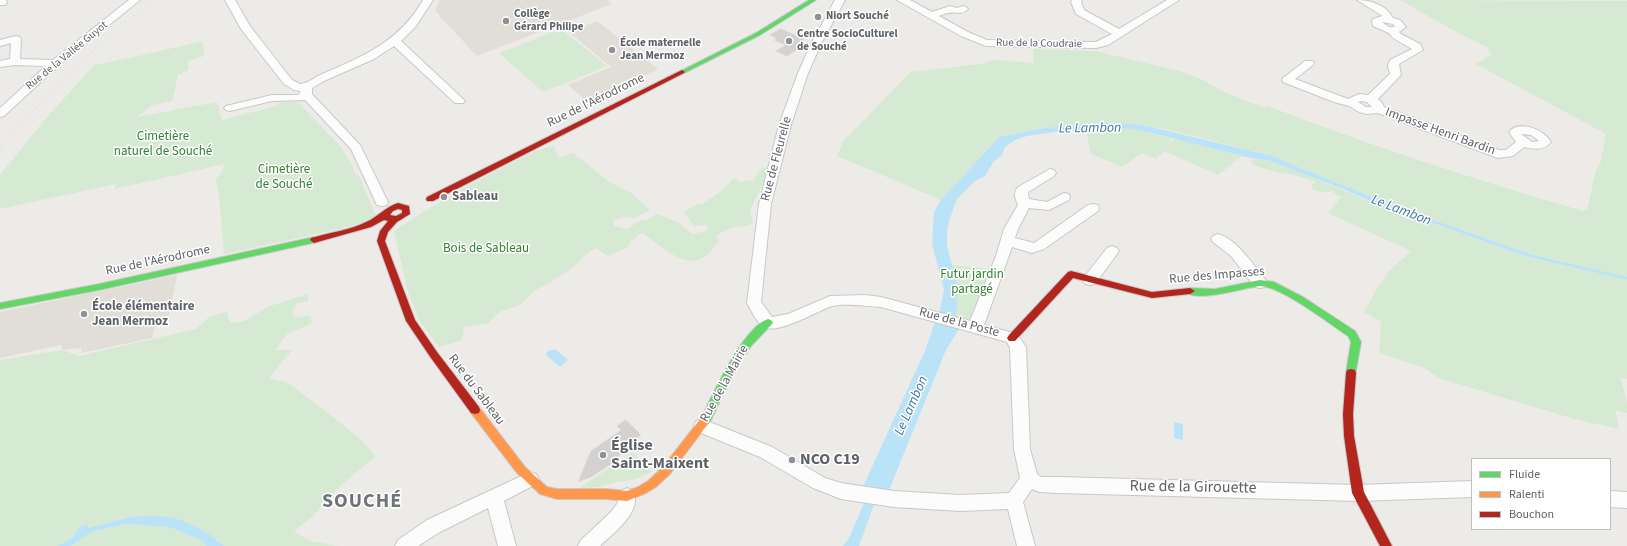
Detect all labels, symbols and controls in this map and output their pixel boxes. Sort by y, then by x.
place label: Collège Gérard Philipe [514,8,583,34]
place label: Niort Souché [826,10,889,24]
marker: Niort Souché [813,12,823,22]
marker: Collège Gérard Philipe [501,16,511,26]
street label: Rue de la Vallée Guyot [24,19,110,93]
place label: Centre SocioCulturel de Souché [797,28,898,54]
marker: Centre SocioCulturel de Souché [784,36,794,46]
place label: École maternelle Jean Mermoz [620,37,701,63]
street label: Rue de la Coudraie [996,37,1082,51]
marker: École maternelle Jean Mermoz [607,45,617,55]
street label: Rue de l'Aérodrome [545,71,647,131]
street label: Impasse Henri Bardin [1383,105,1497,159]
street label: Rue de Fleurelle [758,115,796,203]
water label: Le Lambon [1058,120,1122,138]
park label: Cimetière naturel de Souché [114,129,212,160]
park label: Cimetière de Souché [256,162,312,193]
place label: Sableau [452,189,498,205]
marker: Sableau [439,192,449,202]
water label: Le Lambon [1369,192,1433,230]
park label: Bois de Sableau [443,241,529,257]
street label: Rue de l'Aérodrome [104,242,212,280]
street label: Rue des Impasses [1169,264,1265,288]
park label: Futur jardin partagé [940,267,1004,298]
place label: École élémentaire Jean Mermoz [92,299,194,330]
street label: Rue de la Poste [917,305,1001,341]
marker: École élémentaire Jean Mermoz [79,309,89,319]
street label: Rue de la Mairie [697,343,753,425]
street label: Rue du Sableau [444,352,508,428]
water label: Le Lambon [892,374,932,438]
place label: Église Saint-Maixent [611,436,709,474]
marker: Église Saint-Maixent [598,450,608,460]
place label: NCO C19 [800,450,860,470]
marker: NCO C19 [787,455,797,465]
legend [1471,458,1611,530]
text: Fluide [1509,466,1540,483]
street label: Rue de la Girouette [1129,477,1257,499]
text: Ralenti [1509,486,1544,503]
district label: SOUCHÉ [322,491,402,515]
text: Bouchon [1509,506,1554,523]

